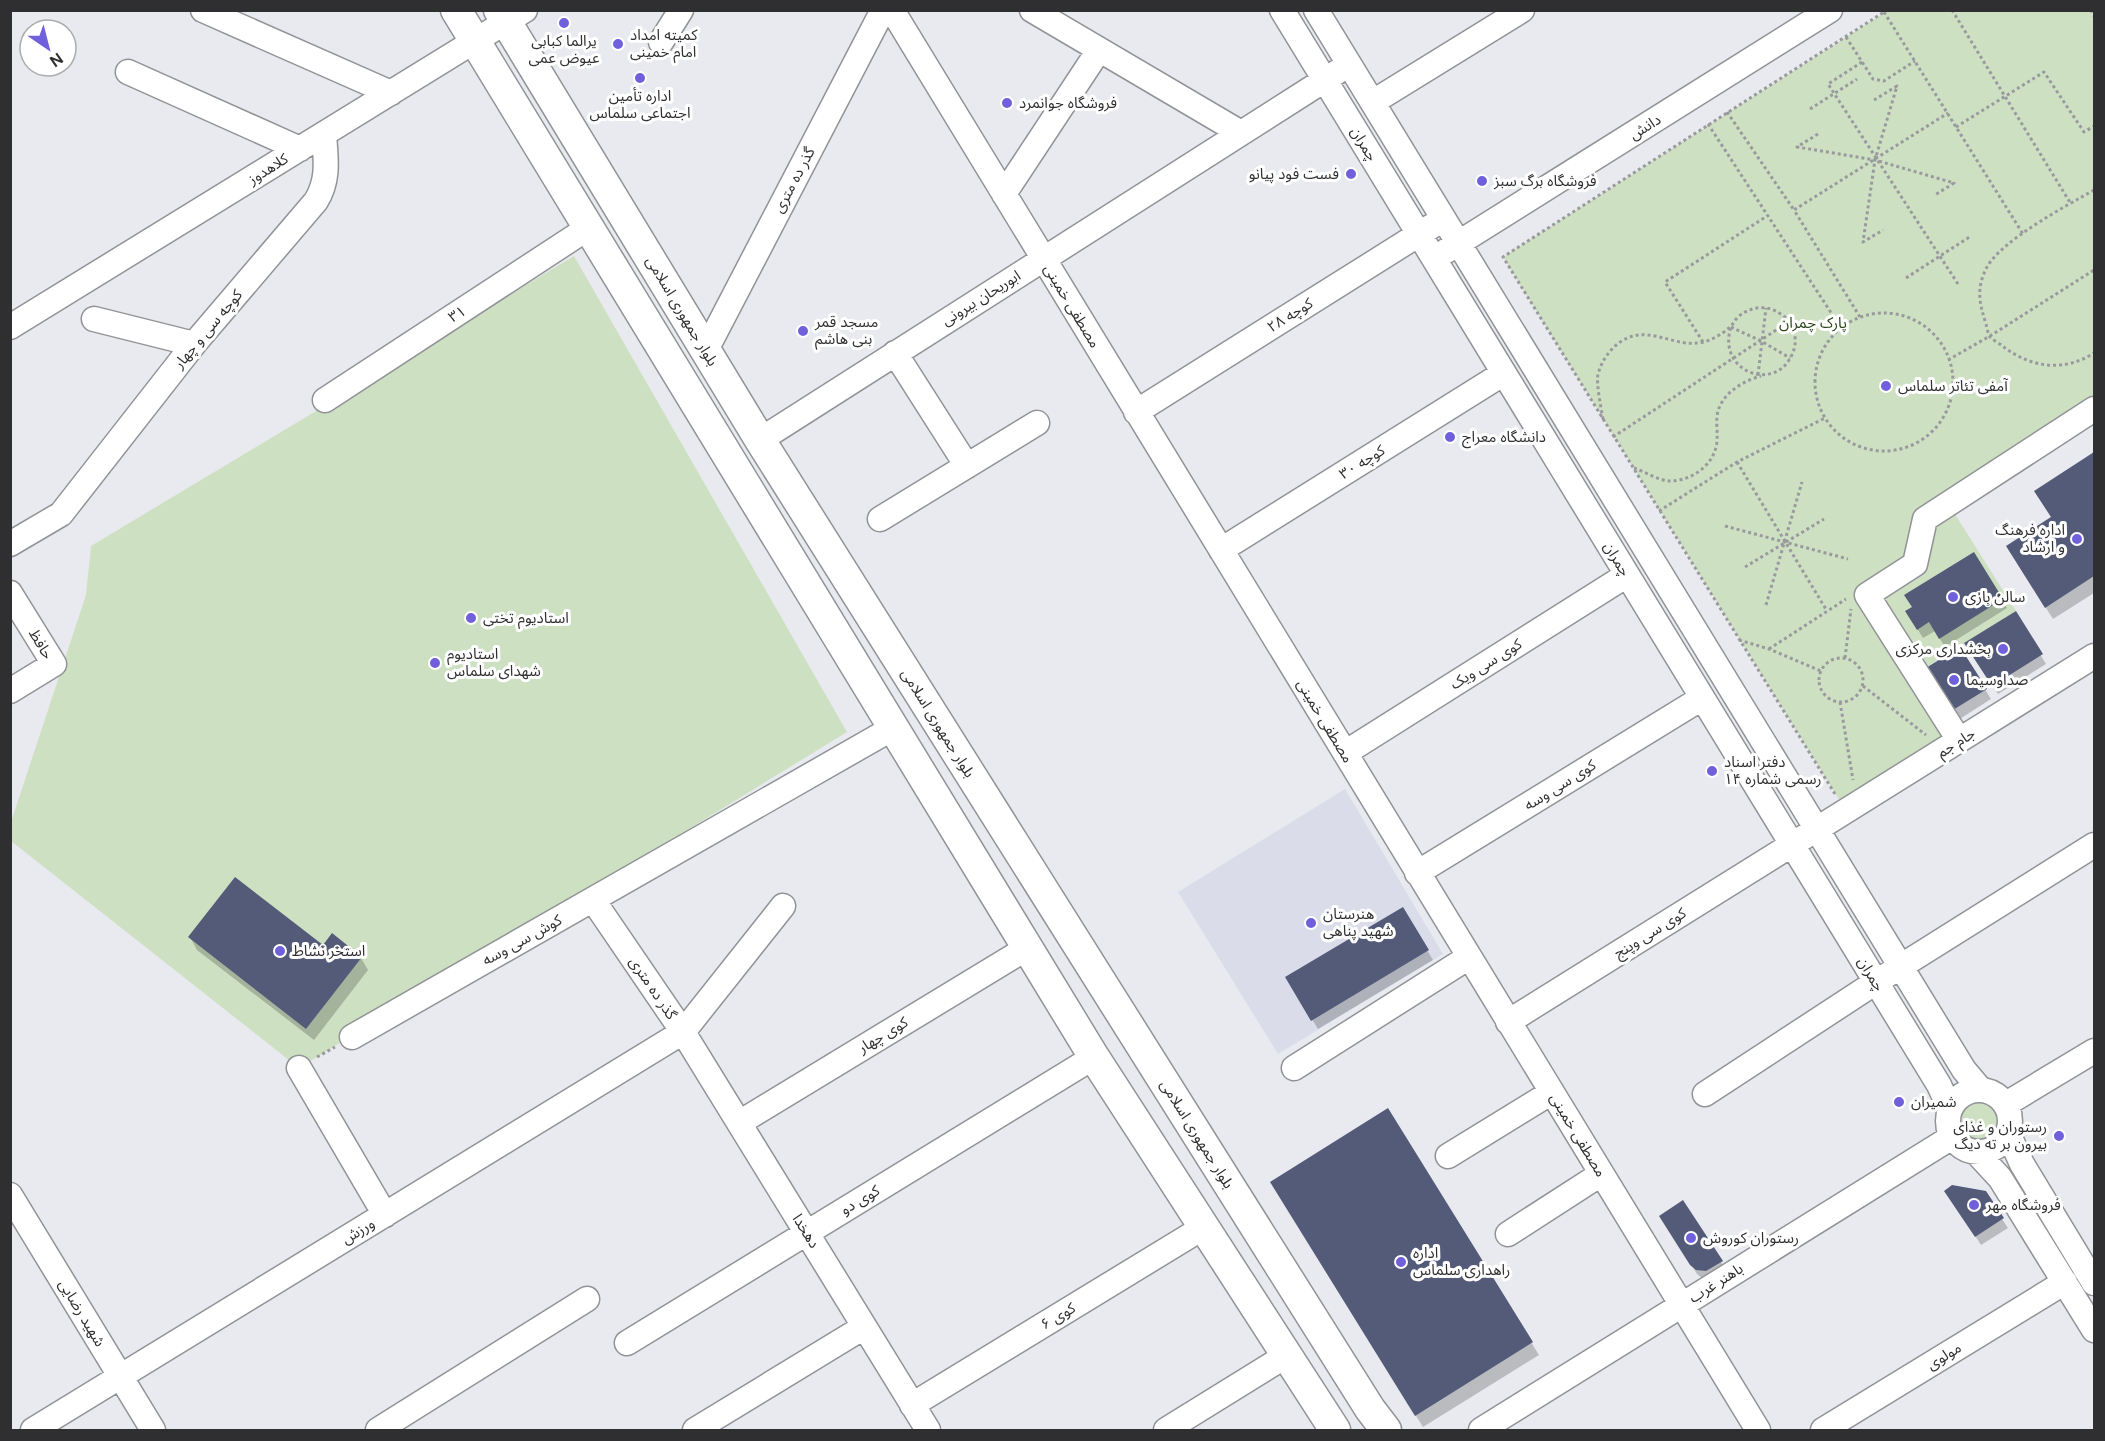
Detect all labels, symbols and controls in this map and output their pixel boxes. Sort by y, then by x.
marker: یرالما کبابی عیوض عمی [557,16,571,30]
north arrow [18,18,78,78]
place label: کمیته امداد امام خمینی [630,25,698,63]
place label: یرالما کبابی عیوض عمی [528,31,600,68]
marker: کمیته امداد امام خمینی [611,37,625,51]
text: N [46,48,67,72]
marker: اداره تأمین اجتماعی سلماس [633,71,647,85]
place label: اداره تأمین اجتماعی سلماس [589,86,691,123]
place label: فروشگاه جوانمرد [1019,93,1117,113]
marker: فروشگاه جوانمرد [1000,96,1014,110]
street label: دانش [1625,110,1665,144]
street label: چمران [1346,123,1382,165]
street label: گذر ده متری [768,143,820,216]
street label: کلاهدوز [243,148,293,190]
place label: فست فود پیانو [1249,164,1339,184]
marker: فست فود پیانو [1344,167,1358,181]
place label: فروشگاه برگ سبز [1493,171,1597,191]
marker: فروشگاه برگ سبز [1475,174,1489,188]
street label: بلوار جمهوری اسلامی [641,252,723,370]
street label: مصطفی خمینی [1039,260,1105,352]
street label: ابوریحان بیرونی [938,266,1024,330]
street label: کوچه سی و چهار [168,285,247,373]
street label: کوچه ۲۸ [1263,293,1317,337]
street label: ۳۱ [444,301,470,327]
place label: مسجد قمر بنی هاشم [814,312,878,350]
park label: پارک چمران [1779,313,1847,333]
marker: مسجد قمر بنی هاشم [796,324,810,338]
place label: آمفی تئاتر سلماس [1898,376,2008,396]
marker: آمفی تئاتر سلماس [1879,379,1893,393]
place label: دانشگاه معراج [1462,427,1546,449]
marker: دانشگاه معراج [1443,430,1457,444]
street label: کوچه ۳۰ [1335,440,1389,484]
place label: اداره فرهنگ و ارشاد [1995,520,2065,557]
marker: اداره فرهنگ و ارشاد [2070,532,2084,546]
street label: چمران [1599,538,1635,580]
place label: سالن بازی [1965,587,2026,607]
marker: سالن بازی [1946,590,1960,604]
place label: استادیوم تختی [483,608,569,629]
marker: استادیوم تختی [464,611,478,625]
street label: حافظ [24,625,58,663]
street label: کوی سی ویک [1446,634,1526,694]
place label: بخشداری مرکزی [1895,639,1991,659]
marker: بخشداری مرکزی [1996,642,2010,656]
place label: استادیوم شهدای سلماس [447,644,541,681]
marker: استادیوم شهدای سلماس [428,656,442,670]
street label: بلوار جمهوری اسلامی [896,665,980,781]
place label: صداوسیما [1966,670,2028,690]
marker: صداوسیما [1947,673,1961,687]
street label: مصطفی خمینی [1292,675,1358,767]
street label: جام جم [1933,723,1980,763]
place label: دفتر اسناد رسمی شماره ۱۴ [1724,752,1821,789]
street label: کوی سی وسه [1520,755,1600,815]
marker: دفتر اسناد رسمی شماره ۱۴ [1705,764,1719,778]
street label: کوی سی وپنج [1610,902,1692,965]
place label: هنرستان شهید پناهی [1323,904,1394,941]
street label: کوش سی وسه [479,910,566,970]
marker: هنرستان شهید پناهی [1304,916,1318,930]
place label: استخر نشاط [292,941,365,961]
marker: استخر نشاط [273,944,287,958]
street label: گذر ده متری [625,953,682,1024]
street label: چمران [1853,953,1889,995]
street label: کوی چهار [853,1012,912,1058]
street label: بلوار جمهوری اسلامی [1155,1076,1239,1192]
street label: مصطفی خمینی [1545,1089,1611,1181]
place label: شمیران [1911,1092,1957,1112]
marker: شمیران [1892,1095,1906,1109]
place label: رستوران و غذای بیرون بر ته دیگ [1953,1117,2047,1154]
marker: رستوران و غذای بیرون بر ته دیگ [2052,1129,2066,1143]
street label: کوی دو [837,1180,884,1220]
place label: فروشگاه مهر [1985,1195,2061,1215]
marker: فروشگاه مهر [1967,1198,1981,1212]
street label: دهخدا [788,1210,824,1252]
street label: ورزش [338,1213,378,1249]
place label: رستوران کوروش [1703,1228,1799,1248]
marker: رستوران کوروش [1684,1231,1698,1245]
place label: اداره راهداری سلماس [1413,1243,1510,1280]
marker: اداره راهداری سلماس [1394,1255,1408,1269]
street label: باهنر غرب [1685,1258,1747,1308]
street label: شهید رضایی [54,1276,110,1351]
street label: کوی ۶ [1037,1297,1080,1334]
street label: مولوی [1923,1338,1965,1374]

